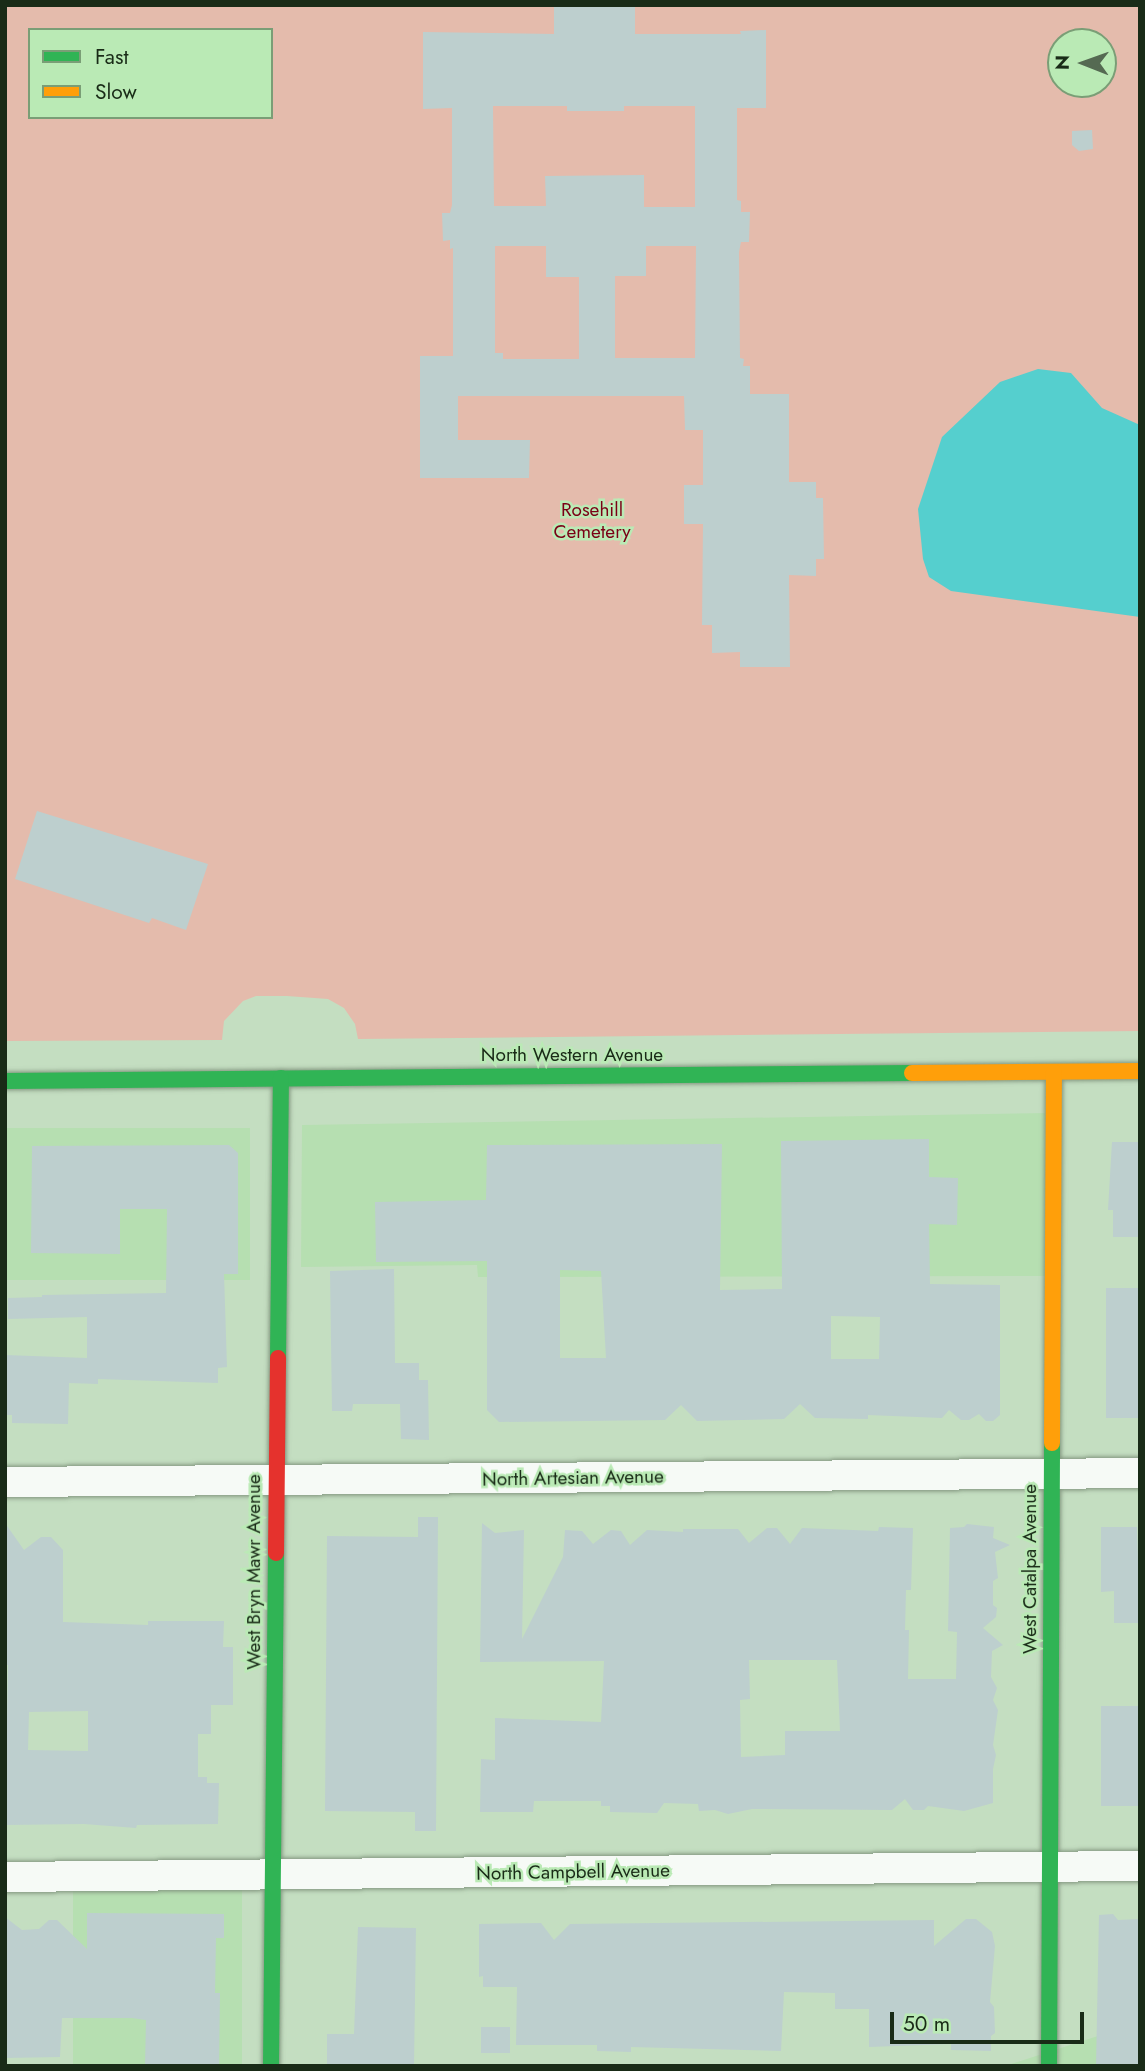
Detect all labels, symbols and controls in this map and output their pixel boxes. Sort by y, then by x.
legend [28,28,273,119]
north arrow [1047,28,1117,98]
text: Fast [95,42,128,72]
text: N [1049,55,1076,70]
text: Slow [95,77,137,107]
park label: Rosehill Cemetery [553,499,631,543]
street label: North Western Avenue [481,1044,663,1066]
street label: North Artesian Avenue [482,1465,664,1491]
street label: West Bryn Mawr Avenue [243,1474,265,1670]
street label: West Catalpa Avenue [1019,1484,1041,1654]
street label: North Campbell Avenue [476,1859,670,1885]
scale bar [893,1997,1087,2041]
text: 50 m [903,2009,950,2039]

